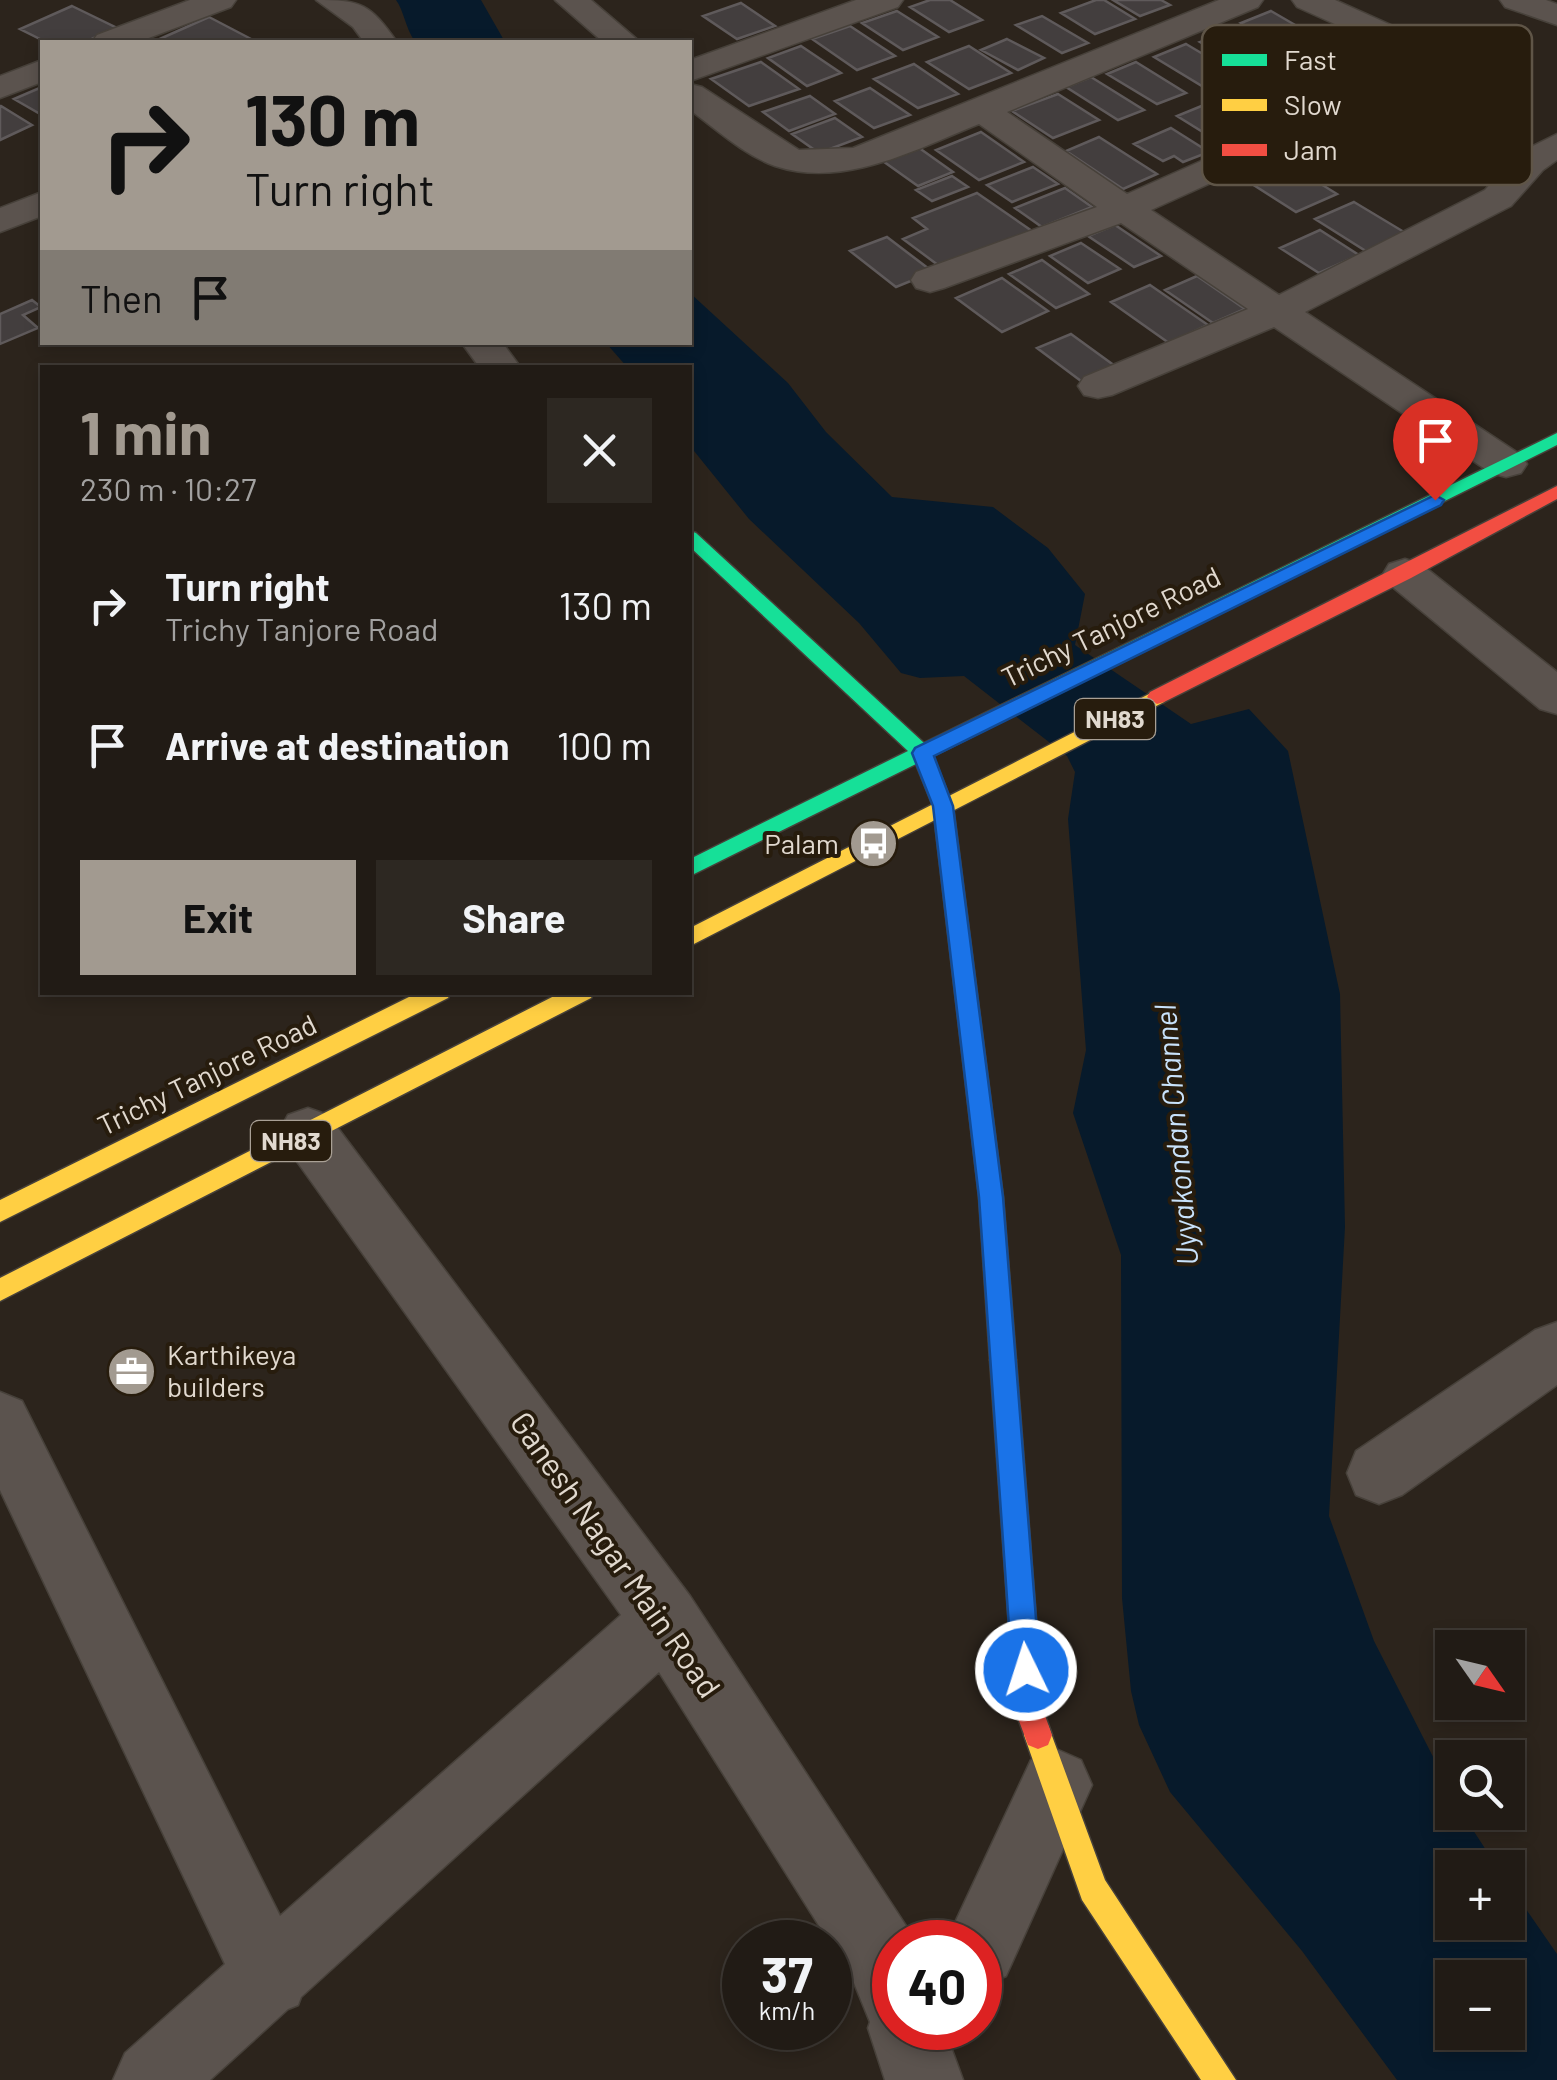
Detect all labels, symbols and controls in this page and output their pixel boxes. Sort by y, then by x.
legend [1202,25,1532,185]
text: Fast [1284,42,1337,76]
text: 130 m [245,76,420,160]
icon: right [80,80,210,210]
text: Slow [1284,87,1342,121]
text: Jam [1284,132,1338,166]
text: Turn right [245,161,435,215]
icon: arrive [183,270,238,325]
text: Then [80,275,163,321]
text: 1 min [80,395,211,467]
button: close [547,398,652,503]
pin [1393,398,1478,501]
icon: arrive [1408,413,1463,468]
text: 230 m · 10:27 [80,469,256,507]
street label: Trichy Tanjore Road [996,558,1226,694]
text: Turn right [165,563,330,609]
icon: right [80,578,135,633]
text: 130 m [559,582,652,628]
text: Trichy Tanjore Road [165,609,438,647]
road number: NH83 [1075,699,1155,739]
icon: arrive [80,718,135,773]
text: Arrive at destination [165,722,510,768]
text: 100 m [557,722,652,768]
bus stop icon: Palam [848,818,900,870]
place label: Palam [764,826,839,860]
button: Exit [80,860,356,975]
button: Share [376,860,652,975]
water label: Uyyakondan Channel [1146,1003,1204,1267]
street label: Trichy Tanjore Road [92,1006,322,1142]
road number: NH83 [251,1121,331,1161]
place label: Karthikeya builders [167,1337,296,1403]
office icon: Karthikeya builders [106,1345,158,1397]
street label: Ganesh Nagar Main Road [504,1404,730,1704]
position arrow [974,1618,1078,1722]
north arrow [1435,1630,1525,1720]
map controls [1435,1630,1525,2050]
button: search [1435,1740,1525,1830]
button: + [1435,1850,1525,1940]
speed limit sign: 40 [872,1920,1002,2050]
text: 37 [761,1943,813,2003]
button: − [1435,1960,1525,2050]
text: km/h [759,1995,815,2025]

